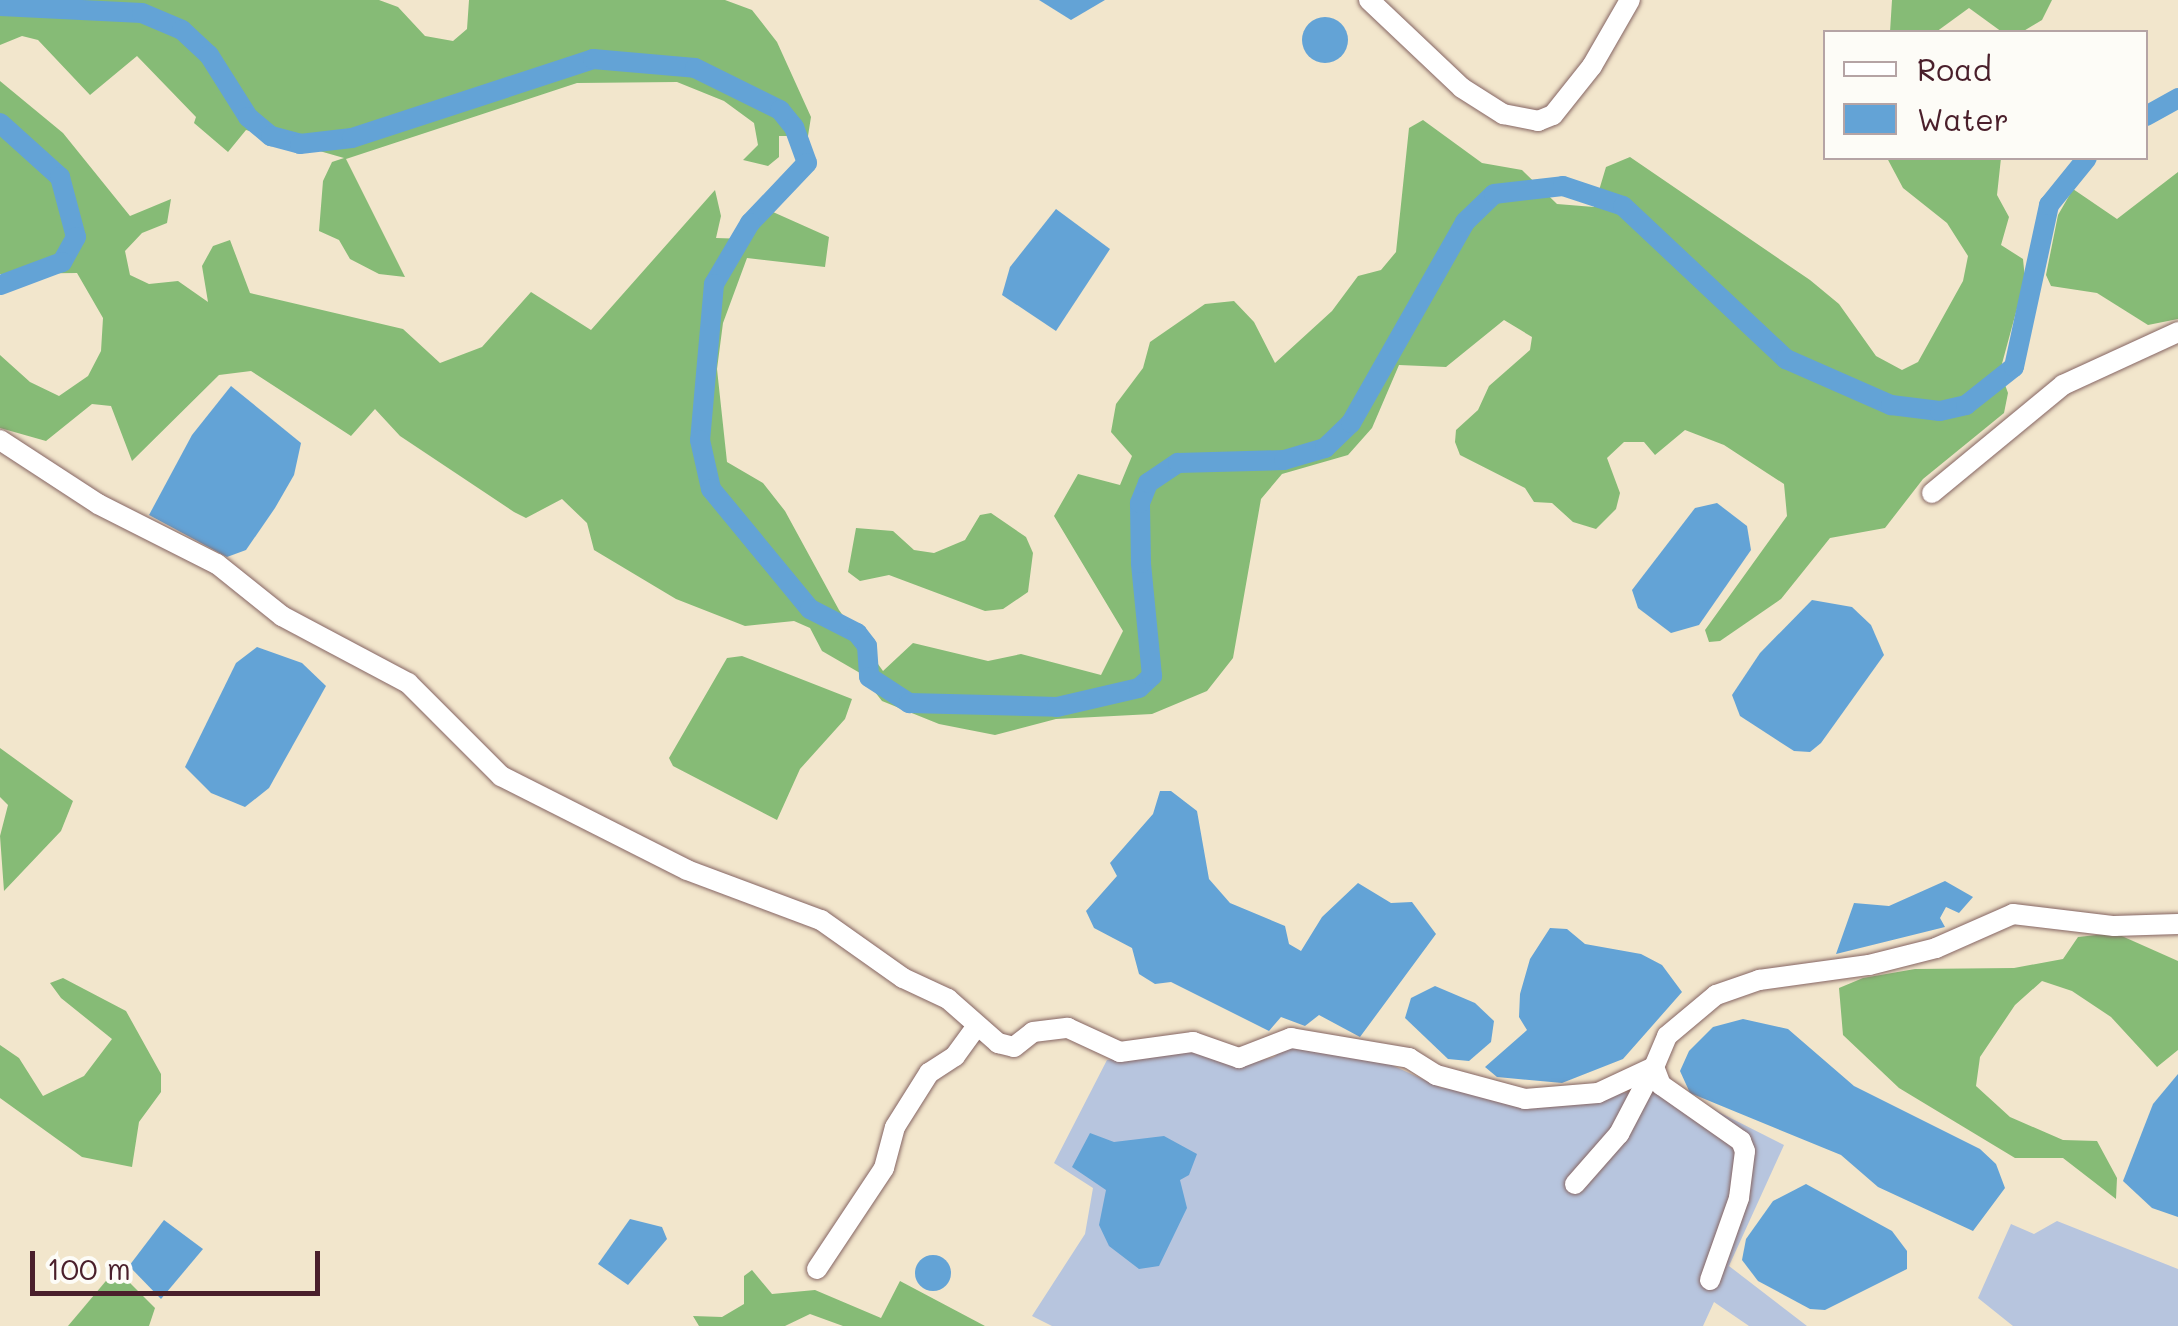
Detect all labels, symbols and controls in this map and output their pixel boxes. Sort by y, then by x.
legend [1823,30,2148,160]
text: Road [1917,49,1992,89]
text: Water [1917,99,2009,139]
scale bar [35,1231,325,1293]
text: 100 m [47,1248,131,1288]

